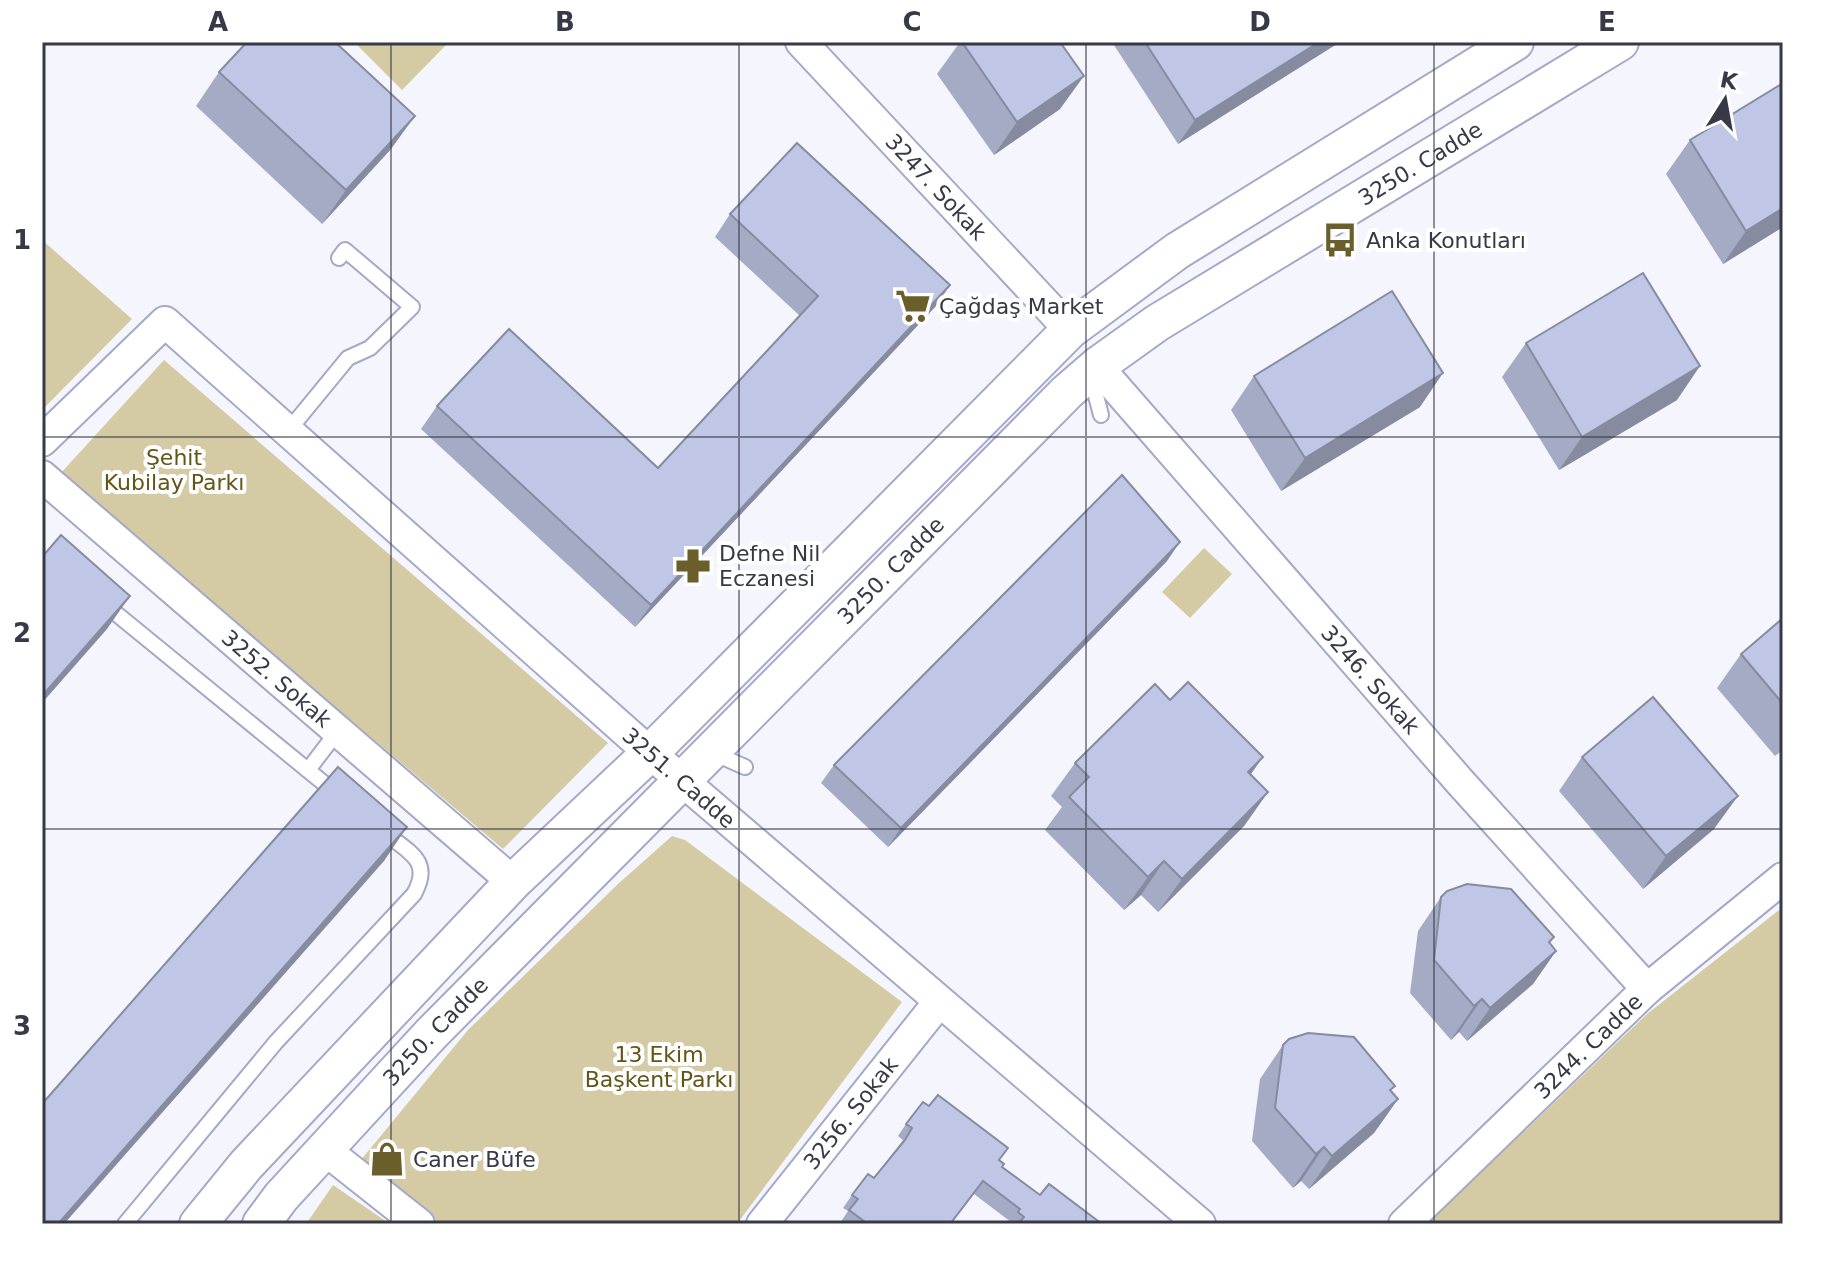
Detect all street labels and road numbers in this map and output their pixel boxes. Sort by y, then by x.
street label: 3250. Cadde [1354,116,1486,210]
street label: 3247. Sokak [881,128,992,245]
street label: 3250. Cadde [832,512,949,629]
street label: 3246. Sokak [1316,620,1425,739]
street label: 3252. Sokak [217,625,337,732]
street label: 3251. Cadde [618,722,740,833]
street label: 3250. Cadde [378,972,493,1091]
street label: 3244. Cadde [1529,988,1647,1104]
street label: 3256. Sokak [798,1052,903,1174]

